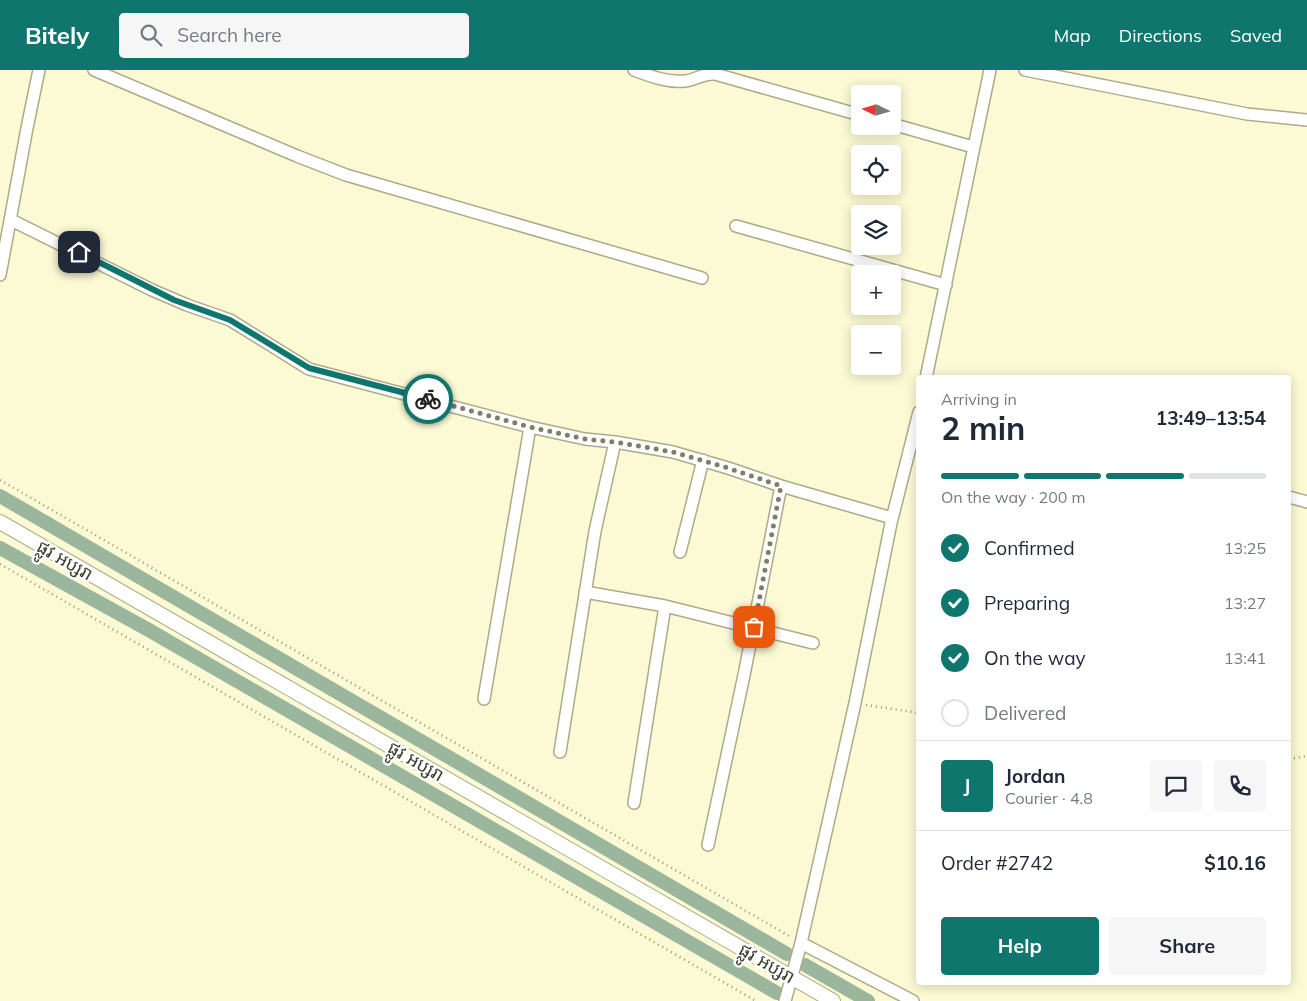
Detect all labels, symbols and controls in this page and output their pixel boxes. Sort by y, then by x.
search box [119,13,469,58]
text: Bitely [25,20,89,50]
icon: search [137,21,165,49]
text: Search here [177,23,282,47]
text: Map [1054,24,1091,47]
text: Directions [1119,24,1202,47]
text: Saved [1230,24,1282,47]
north arrow [851,85,901,135]
map controls [851,85,901,375]
button: locate [851,145,901,195]
button: layers [851,205,901,255]
pin [58,231,100,273]
icon: home [65,238,93,266]
button: + [851,265,901,315]
button: − [851,325,901,375]
courier [403,374,453,424]
icon: bike [414,385,442,413]
text: Arriving in [941,389,1017,409]
text: 13:49–13:54 [1156,406,1266,430]
text: 2 min [941,408,1025,448]
text: On the way · 200 m [941,487,1086,507]
icon: check [941,534,969,562]
street label: ផ្លូវ អប្សរា [30,535,97,590]
text: Confirmed [984,536,1075,560]
text: 13:25 [1224,538,1266,558]
icon: check [941,589,969,617]
text: Preparing [984,591,1070,615]
text: 13:27 [1224,593,1266,613]
pin [733,606,775,648]
icon: bag [740,613,768,641]
icon: check [941,644,969,672]
text: On the way [984,646,1086,670]
text: 13:41 [1224,648,1266,668]
text: Delivered [984,701,1066,725]
street label: ផ្លូវ អប្សរា [381,736,448,791]
button: chat [1150,760,1202,812]
button: phone [1214,760,1266,812]
text: Jordan [1005,764,1065,788]
text: J [964,774,970,798]
text: Courier · 4.8 [1005,788,1093,808]
text: Order #2742 [941,851,1053,875]
text: $10.16 [1204,851,1266,875]
button: Help [941,917,1099,975]
button: Share [1109,917,1266,975]
street label: ផ្លូវ អប្សរា [732,938,799,993]

